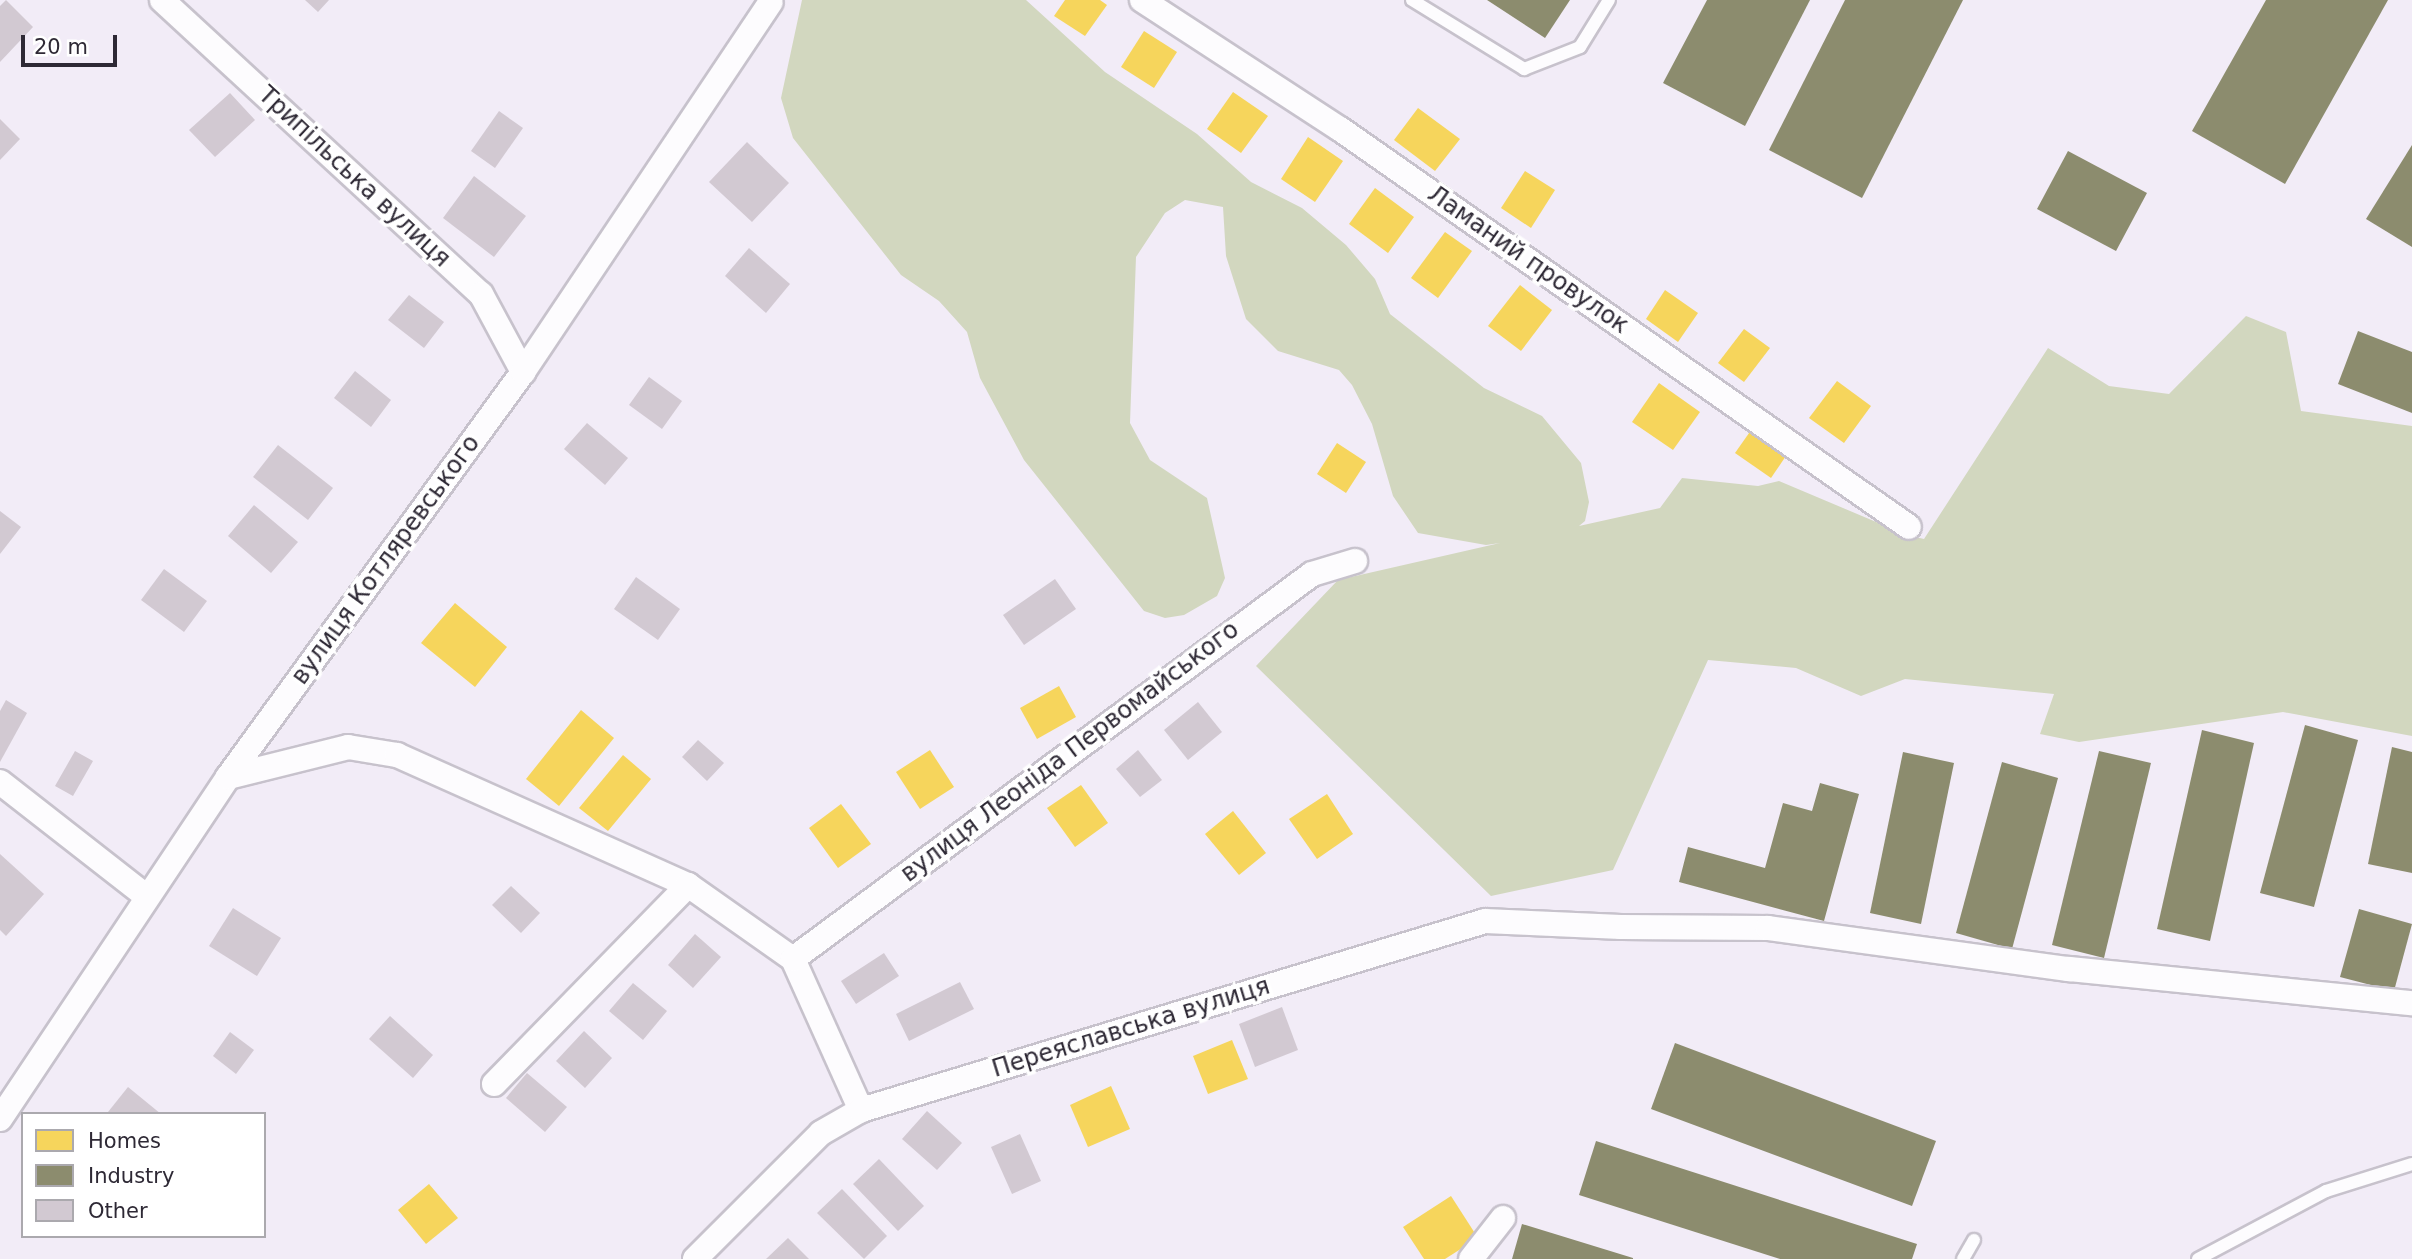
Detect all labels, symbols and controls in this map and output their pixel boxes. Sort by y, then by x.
scale bar [24,21,121,65]
text: 20 m [34,35,88,59]
street label: Трипільська вулиця [252,81,456,273]
street label: Ламаний провулок [1422,180,1634,340]
street label: вулиця Котляревського [286,430,486,690]
street label: вулиця Леоніда Первомайського [895,615,1245,889]
street label: Переяславська вулиця [989,972,1273,1084]
legend [21,1112,266,1238]
text: Homes [88,1129,161,1153]
text: Industry [88,1164,174,1188]
text: Other [88,1199,148,1223]

